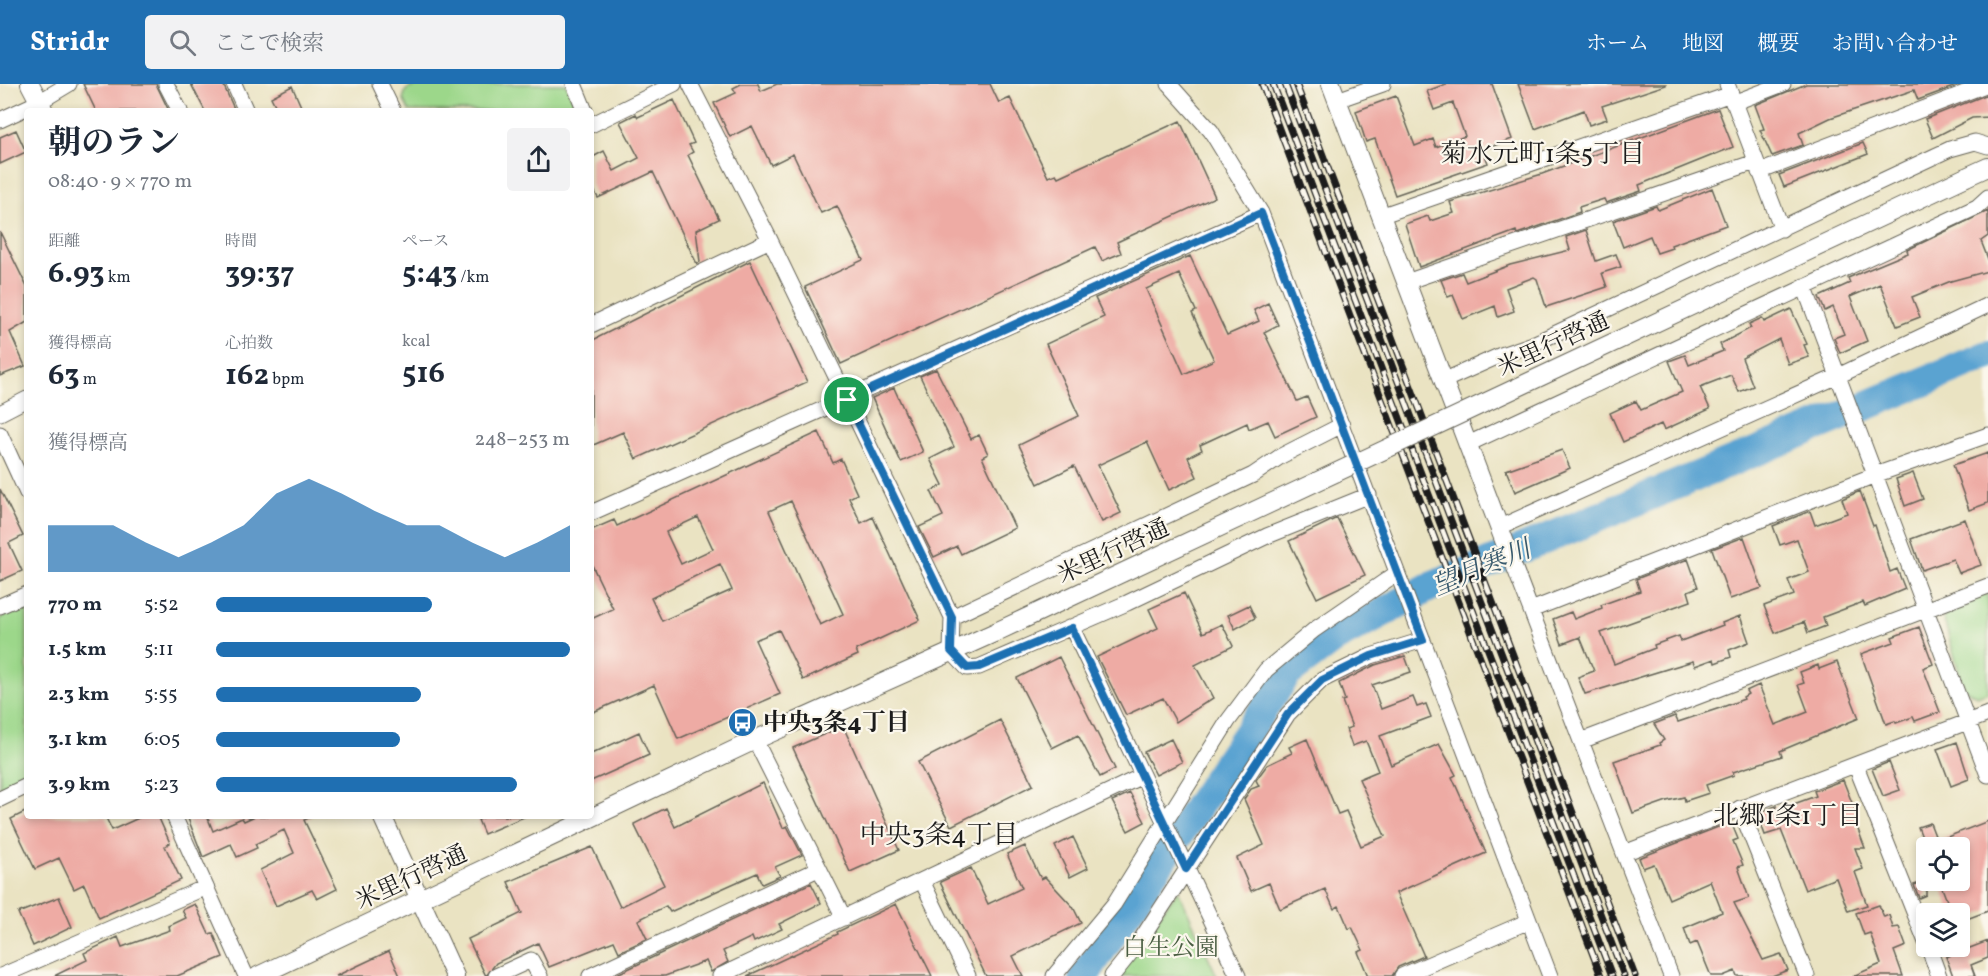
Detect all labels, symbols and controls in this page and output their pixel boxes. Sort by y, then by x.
search box [145,15,565,69]
text: Stridr [30,23,109,62]
icon: search [166,26,199,59]
text: ここで検索 [214,29,324,60]
text: ホーム [1586,30,1649,59]
text: 地図 [1682,30,1724,59]
text: 概要 [1757,30,1799,59]
text: お問い合わせ [1832,30,1958,59]
text: 朝のラン [48,122,180,168]
button: share [507,128,570,191]
district label: 菊水元町1条5丁目 [1441,137,1645,173]
text: 08:40 · 9 × 770 m [48,168,192,196]
text: 距離 [48,231,80,253]
text: 時間 [225,231,257,253]
text: ペース [402,231,449,253]
text: 6.93 [48,253,105,295]
text: 39:37 [225,253,295,295]
text: 5:43 [402,253,457,295]
text: km [105,267,131,289]
text: /km [457,267,489,289]
street label: 米里行啓通 [1492,305,1615,387]
text: kcal [402,331,430,353]
text: 獲得標高 [48,333,112,355]
text: 心拍数 [225,333,273,355]
text: 516 [402,353,445,395]
text: 63 [48,355,80,397]
text: 162 [225,355,269,397]
text: m [80,369,97,391]
text: bpm [269,369,304,391]
pin [821,374,872,425]
icon: arrive [830,383,863,416]
text: 248–253 m [475,426,570,454]
text: 獲得標高 [48,430,128,458]
street label: 米里行啓通 [1052,512,1175,594]
water label: 望月寒川 [1427,531,1539,606]
text: 770 m [48,591,102,619]
text: 5:52 [144,591,179,619]
text: 1.5 km [48,636,107,664]
text: 5:11 [144,636,174,664]
text: 2.3 km [48,681,109,709]
text: 5:55 [144,681,178,709]
bus stop icon: 中央3条4丁目 [726,706,758,738]
place label: 中央3条4丁目 [763,707,910,741]
text: 3.1 km [48,726,107,754]
text: 6:05 [144,726,180,754]
text: 3.9 km [48,771,110,799]
text: 5:23 [144,771,179,799]
district label: 北郷1条1丁目 [1713,799,1863,835]
district label: 中央3条4丁目 [860,818,1018,854]
map controls [1916,837,1970,957]
button: locate [1916,837,1970,891]
street label: 米里行啓通 [350,838,473,920]
button: layers [1916,903,1970,957]
park label: 白生公園 [1123,932,1219,966]

